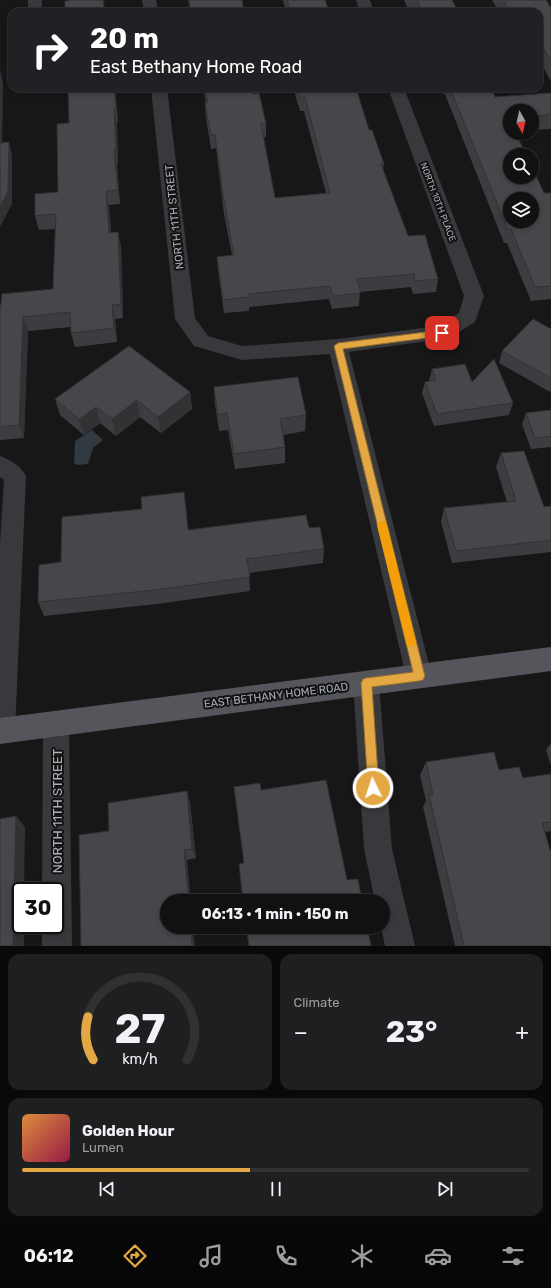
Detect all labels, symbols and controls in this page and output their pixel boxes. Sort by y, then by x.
text: 20 m [90,22,159,55]
icon: right [24,24,76,76]
text: East Bethany Home Road [90,56,302,78]
north arrow [503,104,539,140]
map controls [503,104,539,228]
button: search [503,148,539,184]
street label: NORTH 10TH PLACE [418,161,458,243]
street label: NORTH 11TH STREET [162,163,186,270]
button: layers [503,192,539,228]
pin [425,316,459,350]
icon: arrive [431,322,453,344]
street label: EAST BETHANY HOME ROAD [203,680,349,711]
street label: NORTH 11TH STREET [50,748,65,873]
position arrow [352,767,394,809]
speed limit sign: 30 [12,882,64,934]
text: 06:13 · 1 min · 150 m [202,905,348,923]
text: Climate [294,995,340,1010]
text: 27 [114,1004,165,1053]
text: 23° [386,1014,437,1050]
text: − [294,1019,308,1046]
text: + [515,1019,529,1046]
text: km/h [122,1051,158,1068]
text: Golden Hour [82,1122,174,1140]
text: Lumen [82,1140,124,1155]
icon: previous [96,1178,118,1200]
icon: pause [265,1178,287,1200]
icon: next [434,1178,456,1200]
icon: directions [121,1242,149,1270]
icon: music [197,1242,225,1270]
icon: phone [272,1242,300,1270]
icon: climate [348,1242,376,1270]
icon: car [424,1242,452,1270]
icon: filters [499,1242,527,1270]
text: 06:12 [24,1245,74,1267]

